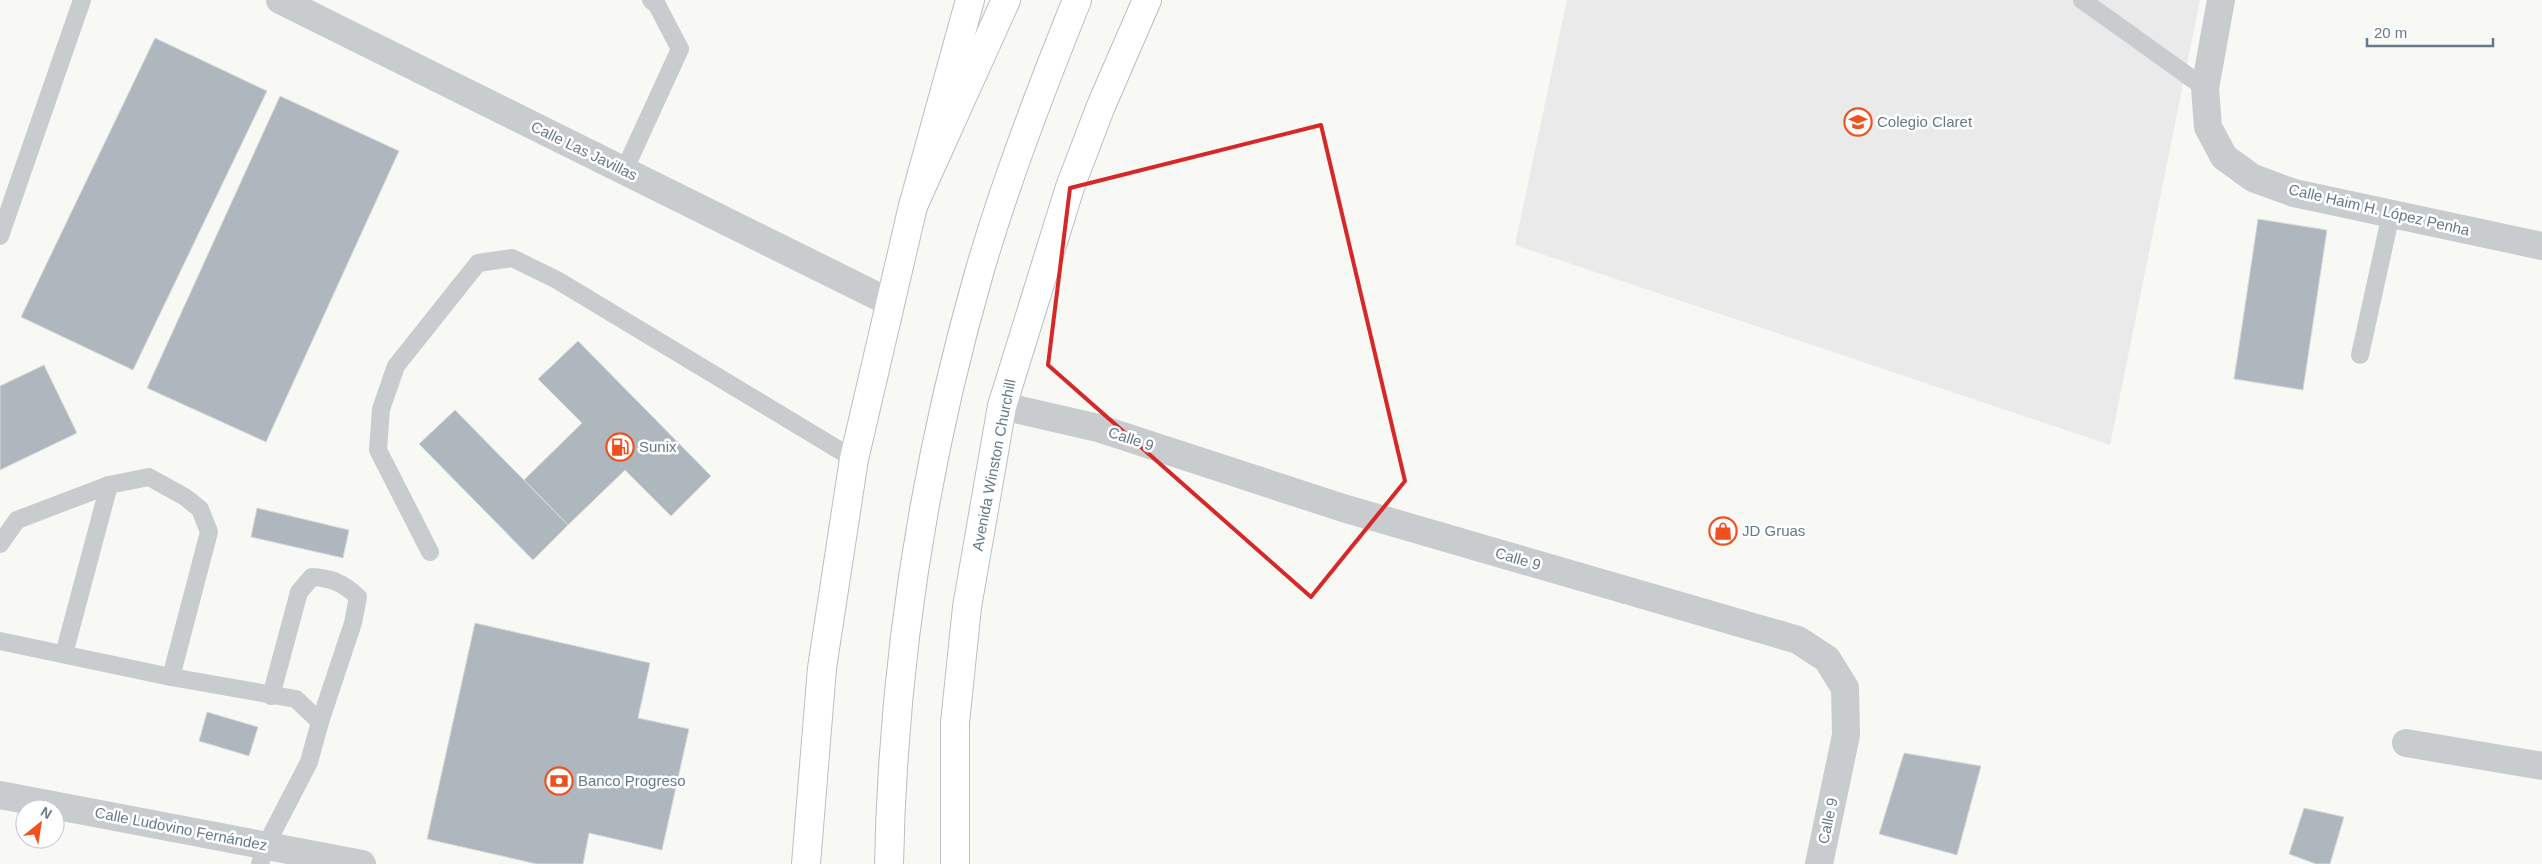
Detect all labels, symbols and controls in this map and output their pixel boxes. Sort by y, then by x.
scale bar [2367,15,2493,47]
text: 20 m [2374,24,2407,41]
school or university icon: Colegio Claret [1843,107,1873,137]
place label: Colegio Claret [1877,113,1973,130]
street label: Calle Las Javillas [528,118,640,184]
street label: Calle Haim H. López Penha [2287,180,2472,239]
street label: Avenida Winston Churchill [968,377,1019,552]
street label: Calle 9 [1106,423,1156,454]
fuel station icon: Sunix [605,432,635,462]
place label: Sunix [639,438,677,455]
shop icon: JD Gruas [1708,516,1738,546]
place label: JD Gruas [1742,522,1805,539]
street label: Calle 9 [1493,544,1543,573]
bank icon: Banco Progreso [544,766,574,796]
place label: Banco Progreso [578,772,686,789]
street label: Calle 9 [1814,796,1841,846]
north arrow [15,799,65,849]
text: N [38,803,55,822]
street label: Calle Ludovino Fernández [94,803,269,854]

